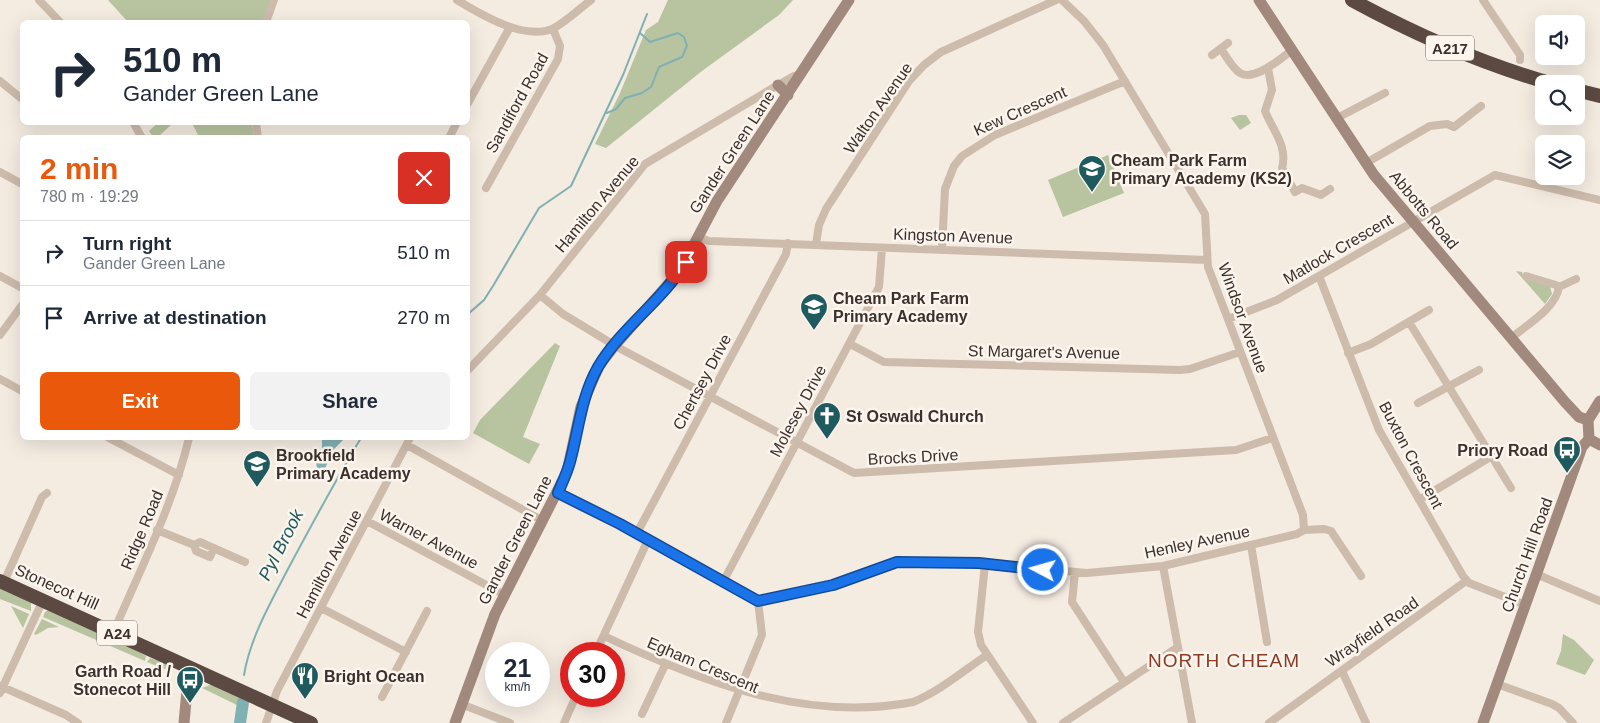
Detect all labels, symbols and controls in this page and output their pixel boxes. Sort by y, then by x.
map controls [1535,15,1585,185]
button: sound [1535,15,1585,65]
road number: A217 [1426,36,1474,60]
icon: right [40,40,105,105]
text: 510 m [123,40,222,79]
street label: Sandiford Road [483,50,551,156]
street label: Walton Avenue [840,59,916,157]
button: search [1535,75,1585,125]
text: Gander Green Lane [123,81,319,106]
street label: Kew Crescent [971,83,1069,139]
street label: Gander Green Lane [686,88,778,216]
button: layers [1535,135,1585,185]
text: 2 min [40,152,118,185]
button: close [398,152,450,204]
street label: Hamilton Avenue [552,152,642,256]
place label: Cheam Park Farm Primary Academy (KS2) [1111,152,1292,187]
school or university icon: Cheam Park Farm Primary Academy (KS2) [1077,154,1107,193]
street label: Abbotts Road [1386,167,1462,253]
text: 780 m · 19:29 [40,188,139,205]
street label: Matlock Crescent [1280,210,1396,287]
street label: Kingston Avenue [893,225,1013,247]
text: Turn right [83,233,171,254]
icon: right [40,239,68,267]
pin [665,241,707,283]
text: 510 m [397,242,450,263]
icon: arrive [672,248,700,276]
text: Gander Green Lane [83,255,225,272]
street label: Windsor Avenue [1215,260,1271,376]
place label: Cheam Park Farm Primary Academy [833,290,969,325]
school or university icon: Cheam Park Farm Primary Academy [799,292,829,331]
icon: arrive [40,304,68,332]
text: Arrive at destination [83,307,267,328]
text: 270 m [397,307,450,328]
street label: Chertsey Drive [670,331,734,433]
street label: St Margaret's Avenue [968,342,1120,362]
street label: Molesey Drive [767,362,829,460]
button: Exit [40,372,240,430]
button: Share [250,372,450,430]
street label: Buxton Crescent [1376,399,1447,512]
church icon: St Oswald Church [812,401,842,440]
place label: St Oswald Church [846,408,984,425]
bus stop icon: Priory Road [1552,435,1582,474]
place label: Priory Road [1457,442,1548,459]
street label: Brocks Drive [867,446,959,468]
place label: Brookfield Primary Academy [276,447,411,482]
school or university icon: Brookfield Primary Academy [242,449,272,488]
street label: Gander Green Lane [475,473,555,607]
street label: Ridge Road [118,488,166,572]
street label: Church Hill Road [1498,495,1556,615]
water label: Pyl Brook [255,505,308,584]
street label: Warner Avenue [377,506,481,572]
street label: Hamilton Avenue [293,507,365,621]
street label: Henley Avenue [1143,523,1251,561]
position arrow [1016,543,1068,595]
street label: Stonecot Hill [13,561,101,613]
street label: Wrayfield Road [1322,594,1422,670]
road number: A24 [97,620,137,646]
street label: Egham Crescent [645,634,762,696]
speed limit sign: 30 [560,642,625,707]
district label: NORTH CHEAM [1148,650,1300,671]
text: 21 [504,654,531,682]
restaurant icon: Bright Ocean [290,661,320,700]
place label: Garth Road / Stonecot Hill [73,663,172,698]
bus stop icon: Garth Road / Stonecot Hill [175,665,205,704]
place label: Bright Ocean [324,668,424,685]
text: km/h [504,680,531,694]

